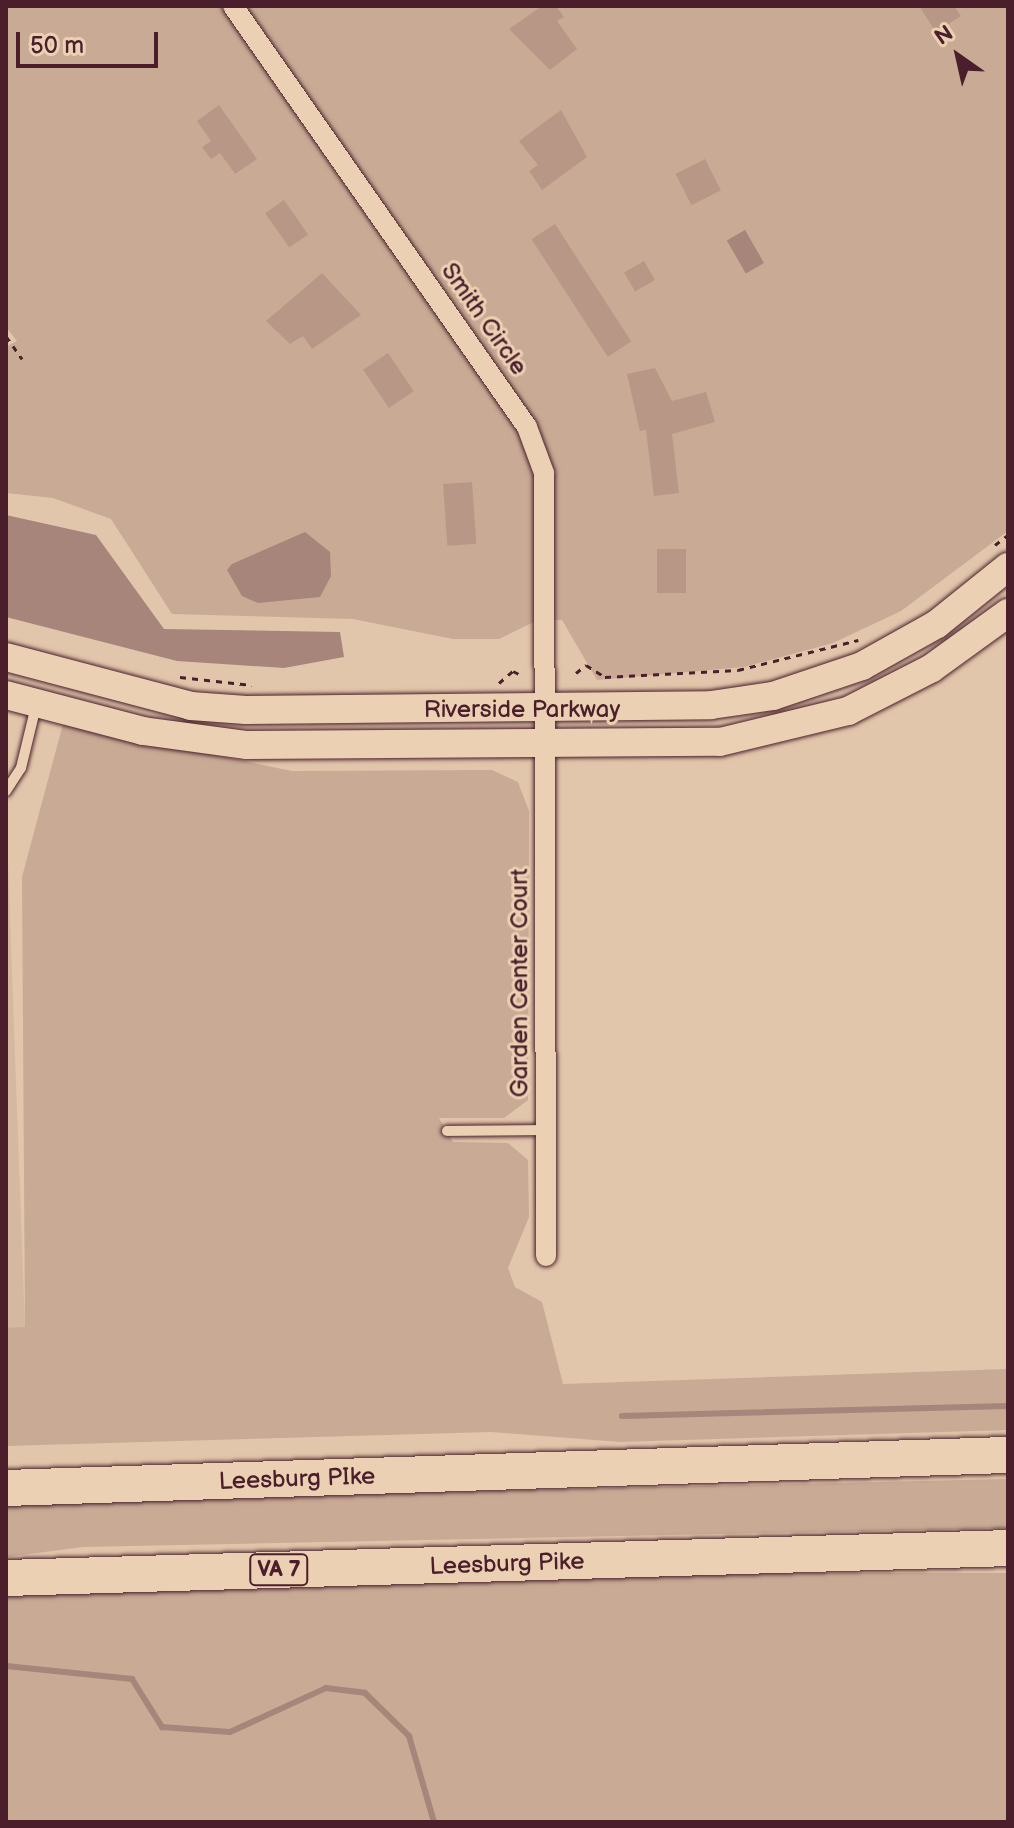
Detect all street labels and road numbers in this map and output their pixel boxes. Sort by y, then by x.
street label: Smith Circle [435,257,533,381]
street label: Riverside Parkway [424,696,620,724]
street label: Garden Center Court [506,869,534,1097]
street label: Leesburg PIke [218,1462,376,1496]
street label: Leesburg Pike [429,1547,585,1581]
road number: VA 7 [249,1552,309,1588]

